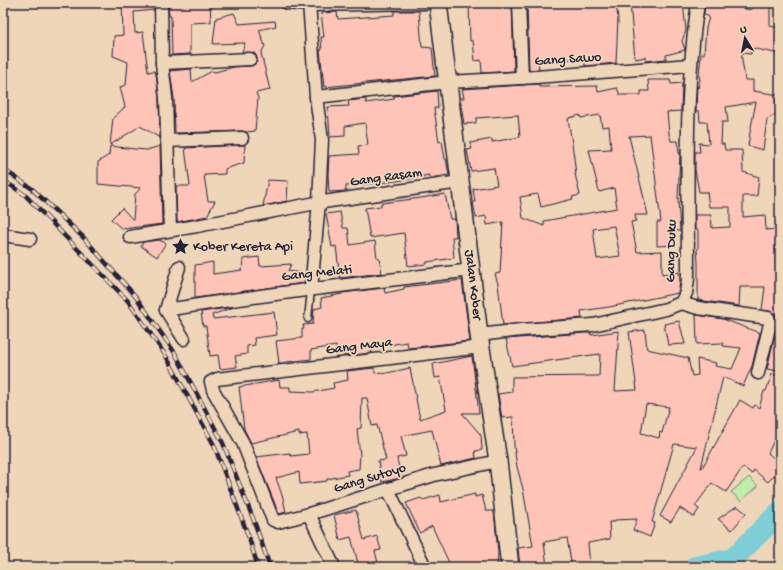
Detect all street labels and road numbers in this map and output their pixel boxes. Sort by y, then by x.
street label: Gang Sawo [534,49,602,71]
street label: Gang Rasam [349,165,423,191]
street label: Gang Duku [663,219,681,283]
street label: Jalan Kober [460,249,486,322]
street label: Gang Melati [281,262,353,286]
street label: Gang Maya [325,334,394,360]
street label: Gang Sutoyo [332,460,408,498]

